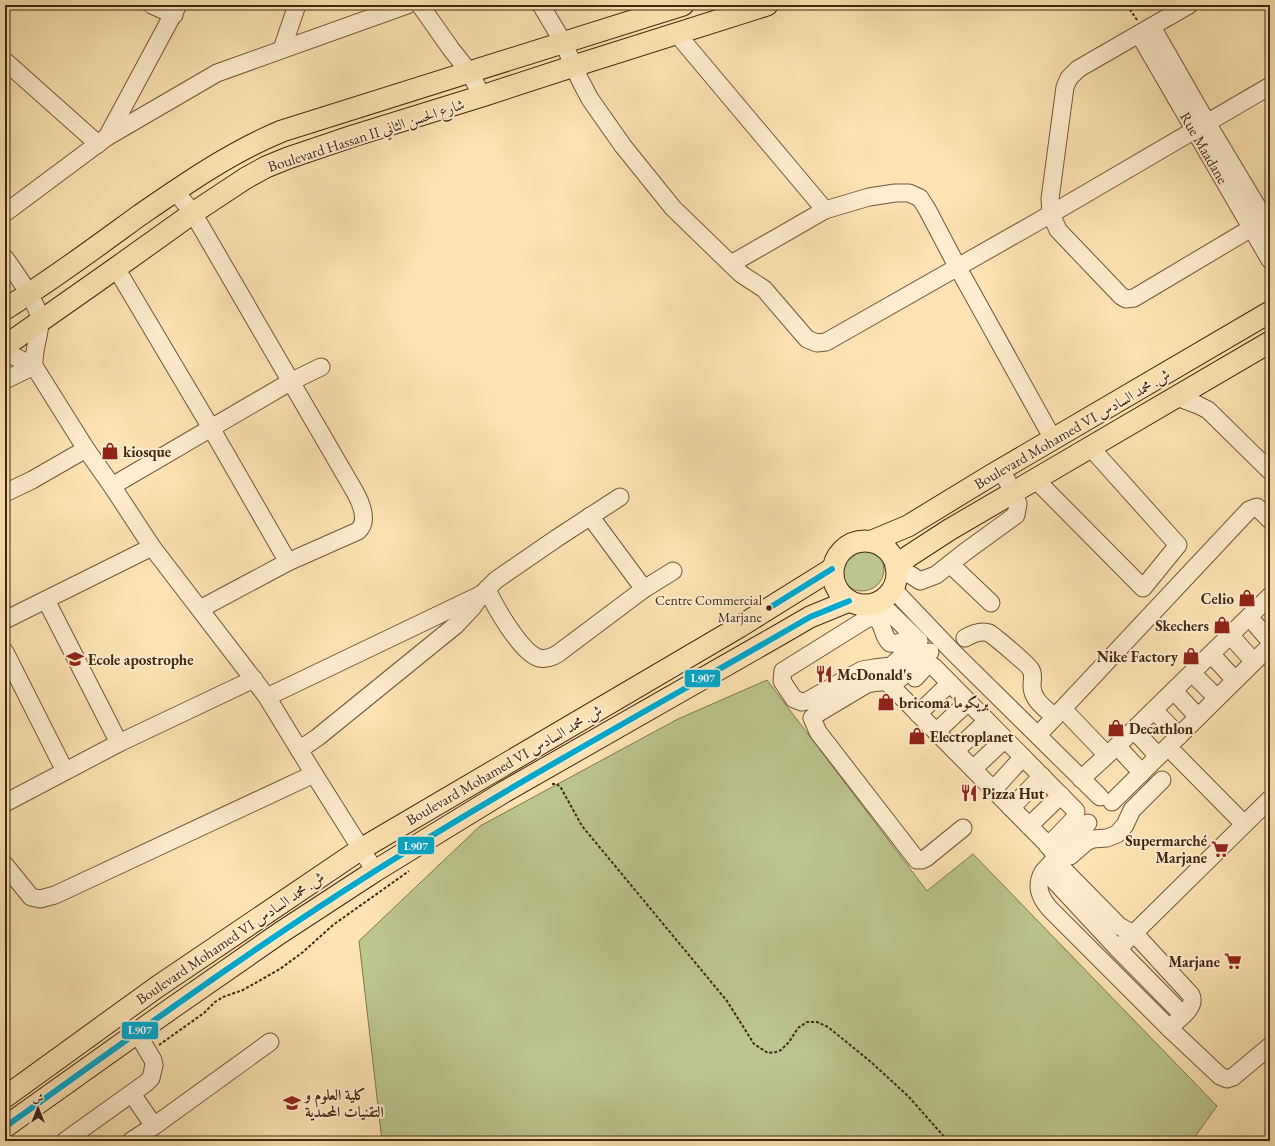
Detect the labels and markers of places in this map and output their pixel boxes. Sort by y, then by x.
shop icon: kiosque [100,441,120,461]
place label: kiosque [123,442,171,461]
shop icon: Celio [1237,588,1257,608]
place label: Celio [1201,589,1234,608]
place label: Centre Commercial Marjane [655,591,763,626]
marker: Centre Commercial Marjane [764,603,774,613]
shop icon: Skechers [1212,615,1232,635]
place label: Skechers [1155,616,1209,635]
shop icon: Nike Factory [1181,646,1201,666]
place label: Nike Factory [1097,647,1179,666]
school or university icon: Ecole apostrophe [65,649,85,669]
place label: Ecole apostrophe [88,650,193,669]
restaurant icon: McDonald's [814,664,834,684]
place label: McDonald's [837,665,912,684]
shop icon: bricoma بريكوما [876,692,896,712]
place label: bricoma بريكوما [899,693,989,712]
shop icon: Decathlon [1106,718,1126,738]
place label: Decathlon [1129,719,1194,738]
shop icon: Electroplanet [907,726,927,746]
place label: Electroplanet [930,727,1014,746]
restaurant icon: Pizza Hut [959,783,979,803]
place label: Pizza Hut [982,784,1045,803]
place label: Supermarché Marjane [1125,831,1207,867]
supermarket icon: Supermarché Marjane [1210,839,1230,859]
supermarket icon: Marjane [1223,951,1243,971]
place label: Marjane [1168,952,1220,971]
place label: كلية العلوم و التقنيات المحمدية [303,1085,384,1121]
school or university icon: كلية العلوم و التقنيات المحمدية [282,1093,302,1113]

